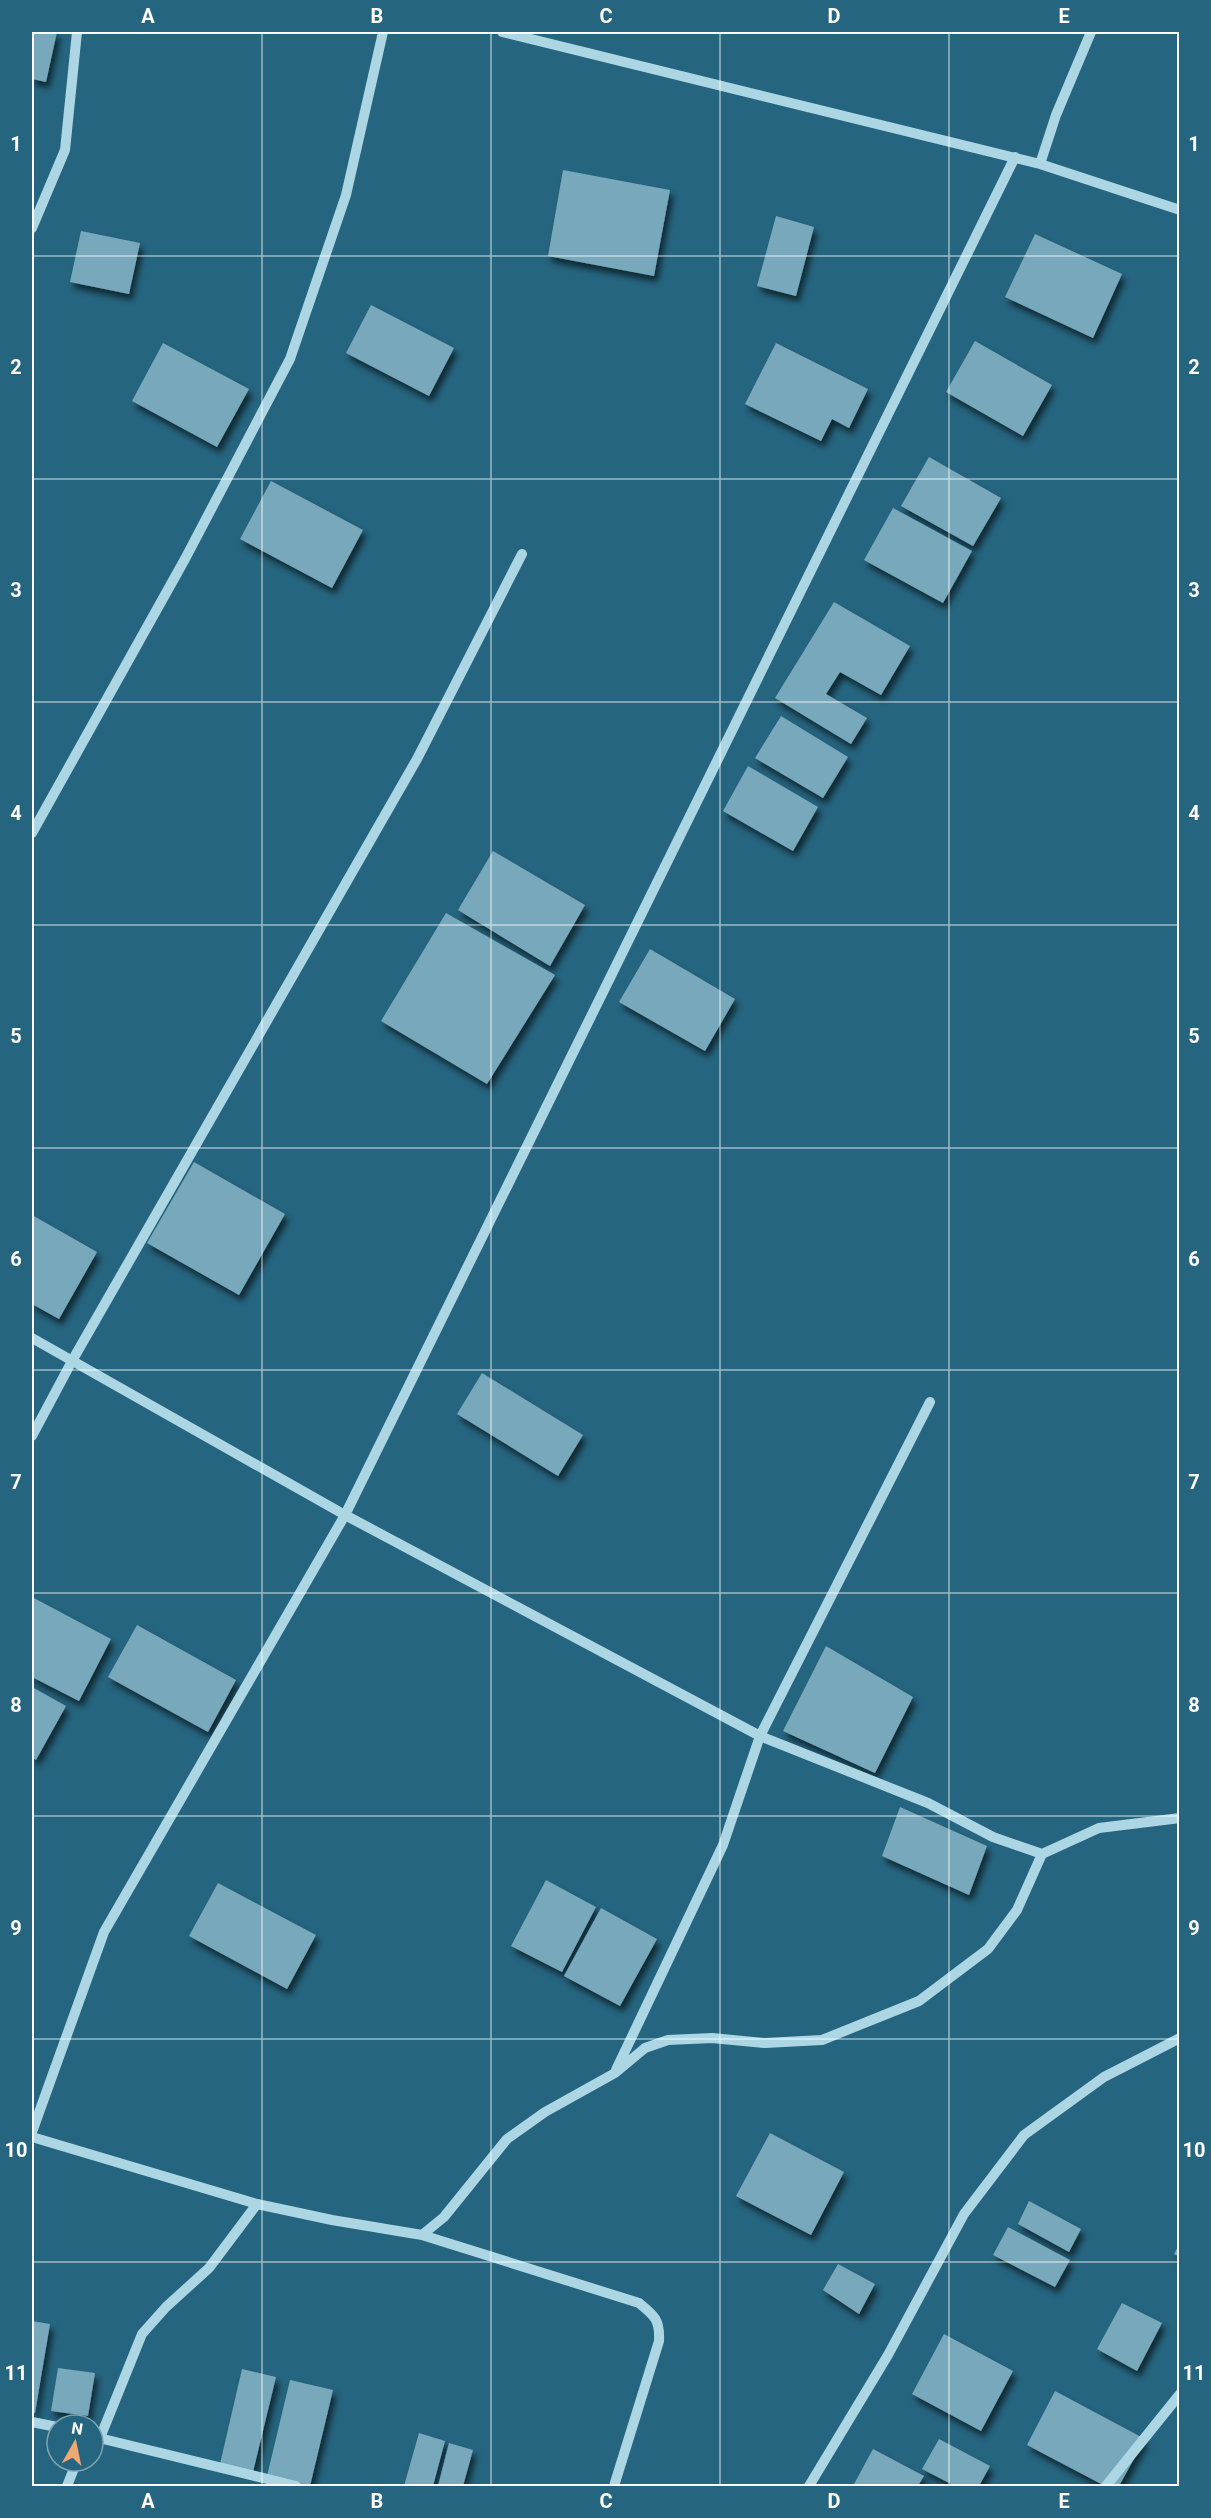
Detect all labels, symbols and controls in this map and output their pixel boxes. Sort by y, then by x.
text: A [141,4,155,28]
text: B [371,4,383,28]
text: C [599,4,613,28]
text: D [828,4,841,28]
text: E [1058,4,1070,28]
text: 1 [10,132,22,156]
text: 1 [1188,132,1200,156]
text: 2 [10,355,22,379]
text: 2 [1188,355,1200,379]
text: 3 [10,578,22,602]
text: 3 [1188,578,1200,602]
text: 4 [10,801,22,825]
text: 4 [1188,801,1200,825]
text: 5 [10,1024,22,1048]
text: 5 [1188,1024,1200,1048]
text: 6 [10,1247,22,1271]
text: 6 [1188,1247,1200,1271]
text: 7 [10,1470,22,1494]
text: 7 [1188,1470,1200,1494]
text: 8 [10,1693,22,1717]
text: 8 [1188,1693,1200,1717]
text: 9 [10,1916,22,1940]
text: 9 [1188,1916,1200,1940]
text: 10 [5,2138,27,2162]
text: 10 [1183,2138,1205,2162]
text: 11 [5,2361,27,2385]
text: 11 [1183,2361,1205,2385]
north arrow [45,2413,105,2473]
text: N [70,2418,84,2439]
text: A [141,2489,155,2513]
text: B [371,2489,383,2513]
text: C [599,2489,613,2513]
text: D [828,2489,841,2513]
text: E [1058,2489,1070,2513]

